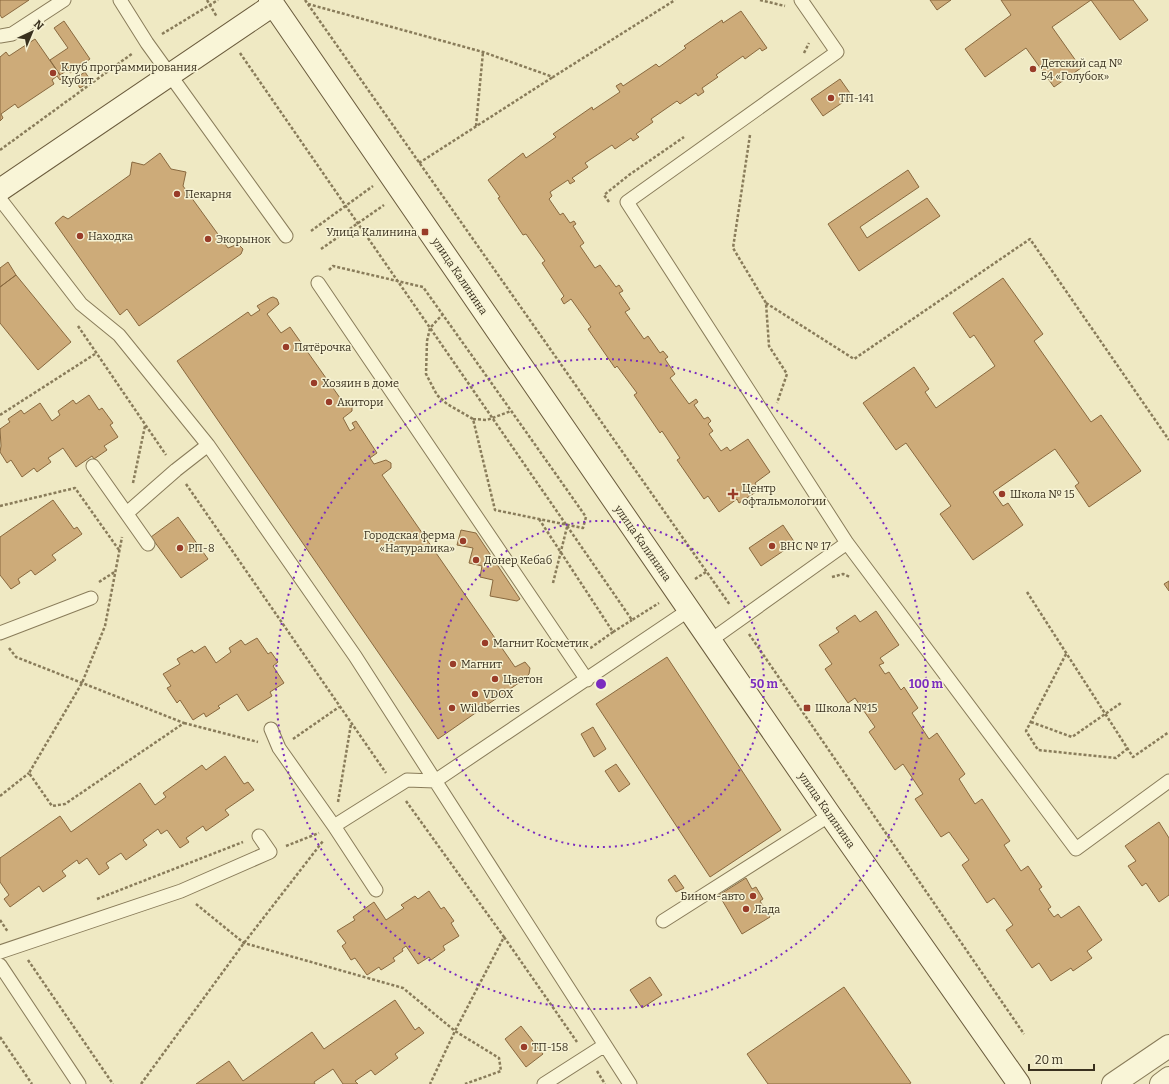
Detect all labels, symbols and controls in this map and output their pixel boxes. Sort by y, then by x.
north arrow [12,12,52,52]
text: N [31,18,47,33]
place label: Детский сад № 54 «Голубок» [1041,57,1123,83]
place label: Клуб программирования Кубит [61,61,197,87]
marker: Детский сад № 54 «Голубок» [1028,64,1038,74]
marker: Клуб программирования Кубит [48,68,58,78]
place label: ТП-141 [839,92,874,105]
marker: ТП-141 [826,93,836,103]
place label: Пекарня [185,188,232,201]
marker: Пекарня [172,189,182,199]
place label: Улица Калинина [326,226,417,239]
marker: Улица Калинина [420,227,430,237]
place label: Находка [88,230,133,243]
marker: Находка [75,231,85,241]
place label: Экорынок [216,233,271,246]
marker: Экорынок [203,234,213,244]
street label: улица Калинина [429,235,490,317]
place label: Пятёрочка [294,341,351,354]
marker: Пятёрочка [281,342,291,352]
place label: Хозяин в доме [322,377,399,390]
marker: Хозяин в доме [309,378,319,388]
place label: Акитори [337,396,384,409]
marker: Акитори [324,397,334,407]
place label: Центр офтальмологии [742,482,826,508]
marker: Центр офтальмологии [727,488,739,500]
place label: Школа № 15 [1010,488,1075,501]
marker: Школа № 15 [997,489,1007,499]
street label: улица Калинина [611,502,674,584]
place label: Городская ферма «Натуралика» [364,529,455,555]
marker: Городская ферма «Натуралика» [458,536,468,546]
place label: ВНС № 17 [780,540,831,553]
marker: ВНС № 17 [767,541,777,551]
place label: РП-8 [188,542,215,555]
marker: РП-8 [175,543,185,553]
place label: Донер Кебаб [484,554,552,567]
marker: Донер Кебаб [471,555,481,565]
place label: Магнит Косметик [493,637,589,650]
marker: Магнит Косметик [480,638,490,648]
place label: Магнит [461,658,502,671]
marker: Магнит [448,659,458,669]
place label: Цветон [503,673,543,686]
marker: Цветон [490,674,500,684]
centre of rings [594,677,608,691]
text: 50 m [750,677,778,691]
text: 100 m [909,677,944,691]
place label: VDOX [483,688,514,701]
marker: VDOX [470,689,480,699]
place label: Wildberries [460,702,520,715]
place label: Школа №15 [815,702,878,715]
marker: Wildberries [447,703,457,713]
marker: Школа №15 [802,703,812,713]
street label: улица Калинина [795,769,858,851]
place label: Бином-авто [681,890,745,903]
marker: Бином-авто [748,891,758,901]
place label: Лада [754,903,780,916]
marker: Лада [741,904,751,914]
place label: ТП-158 [532,1041,568,1054]
marker: ТП-158 [519,1042,529,1052]
scale bar [1029,1046,1094,1072]
text: 20 m [1035,1053,1064,1067]

